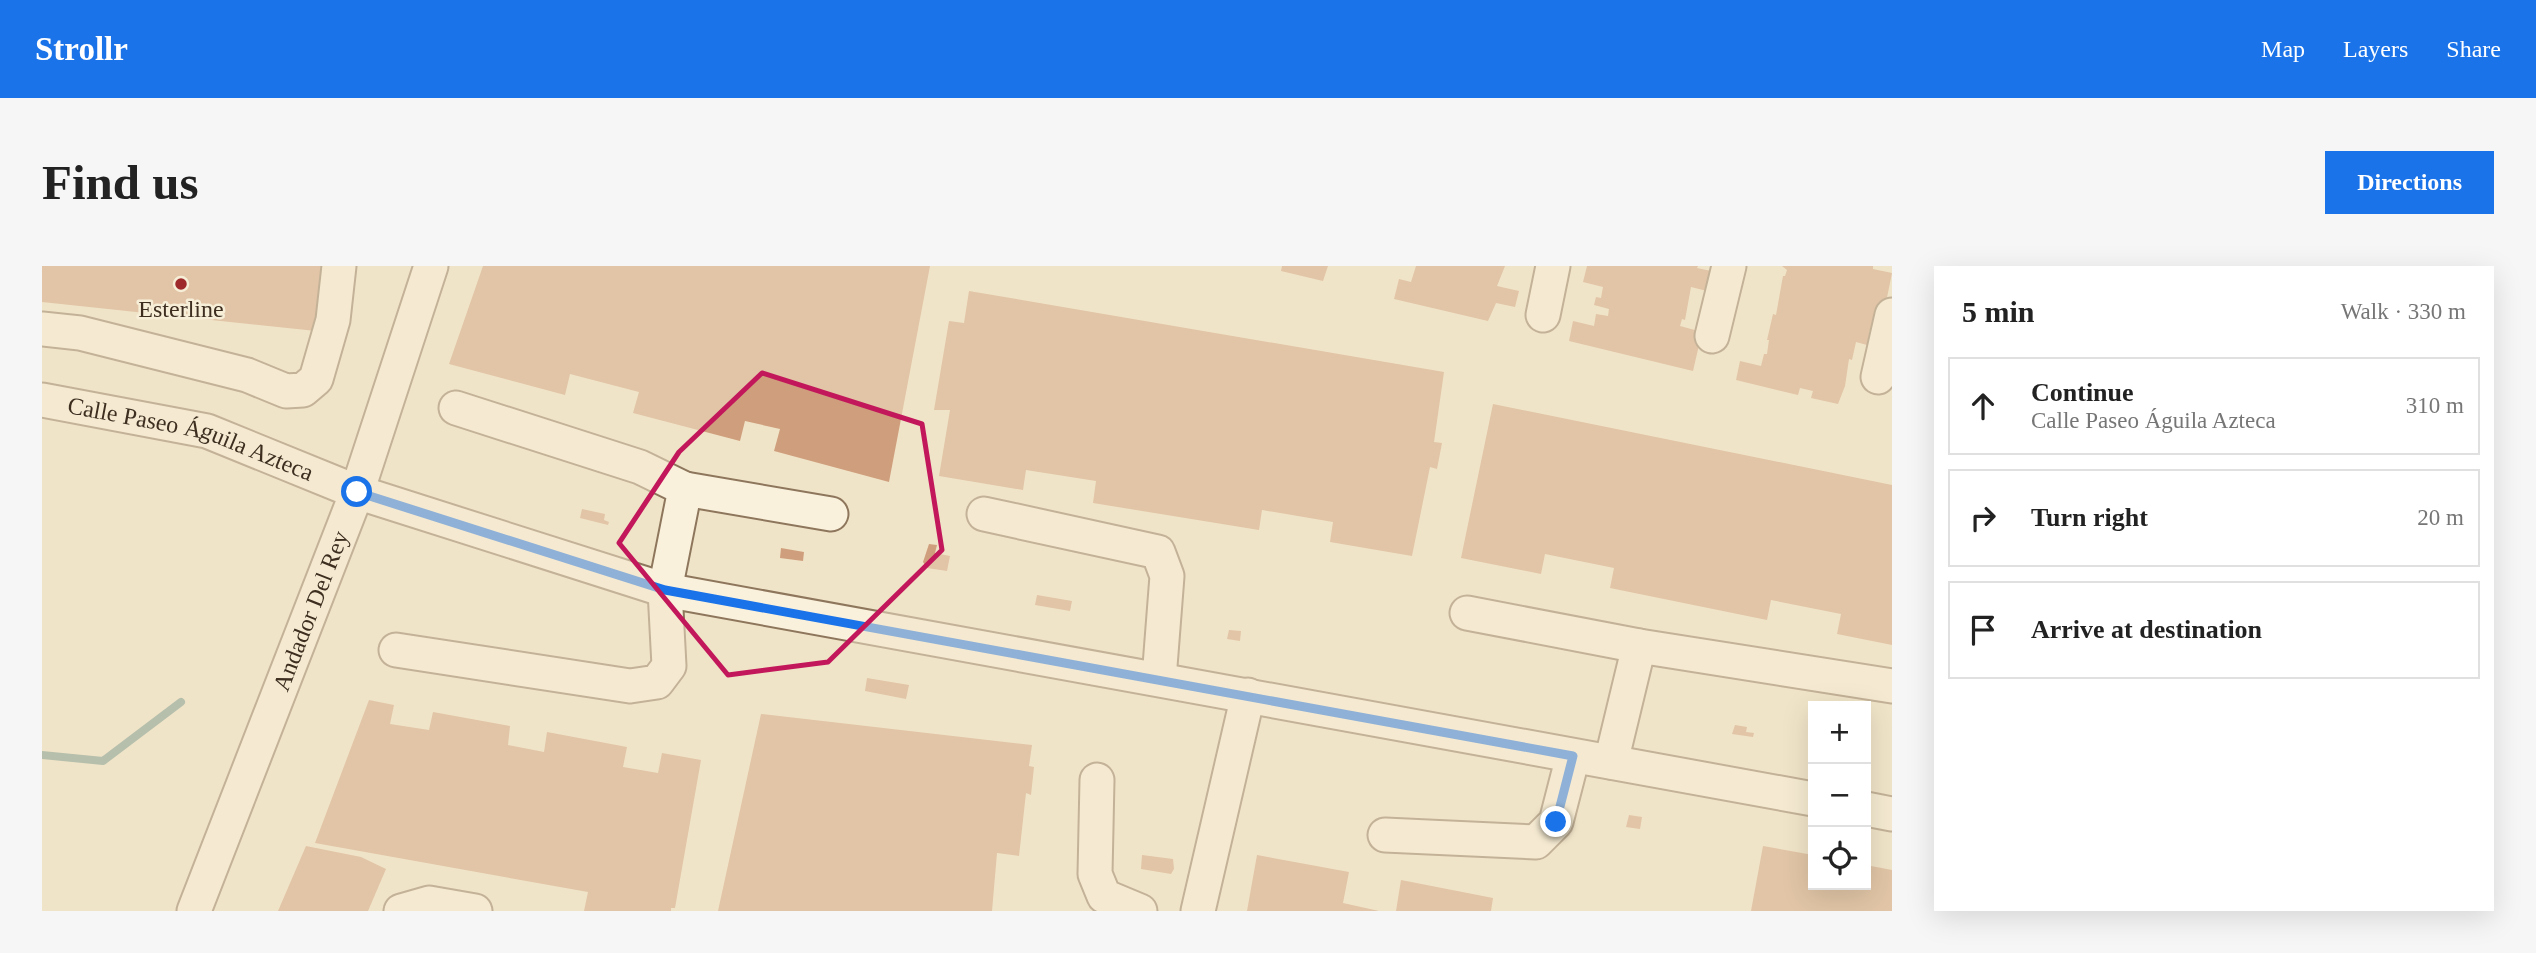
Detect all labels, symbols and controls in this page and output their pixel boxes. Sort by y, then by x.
text: Strollr [35,31,128,67]
text: Map [2261,36,2305,62]
text: Layers [2343,36,2408,62]
text: Share [2446,36,2501,62]
button: Directions [2325,151,2494,214]
text: Find us [42,155,199,210]
marker: Esterline [173,276,189,292]
text: 5 min [1962,295,2035,328]
place label: Esterline [138,296,224,322]
text: Walk · 330 m [2341,299,2466,324]
text: Continue [2031,378,2134,407]
icon: ahead [1964,387,2002,425]
street label: Calle Paseo Águila Azteca [65,392,318,486]
text: 310 m [2406,393,2464,418]
text: Calle Paseo Águila Azteca [2031,408,2276,433]
route start [341,476,372,507]
icon: right [1964,499,2002,537]
text: Turn right [2031,503,2148,532]
text: 20 m [2417,505,2464,530]
street label: Andador Del Rey [268,527,354,695]
icon: arrive [1964,611,2002,649]
text: Arrive at destination [2031,615,2262,644]
map controls [1808,701,1871,890]
button: + [1808,701,1871,764]
button: − [1808,764,1871,827]
route end [1540,806,1571,837]
button: locate [1808,827,1871,890]

